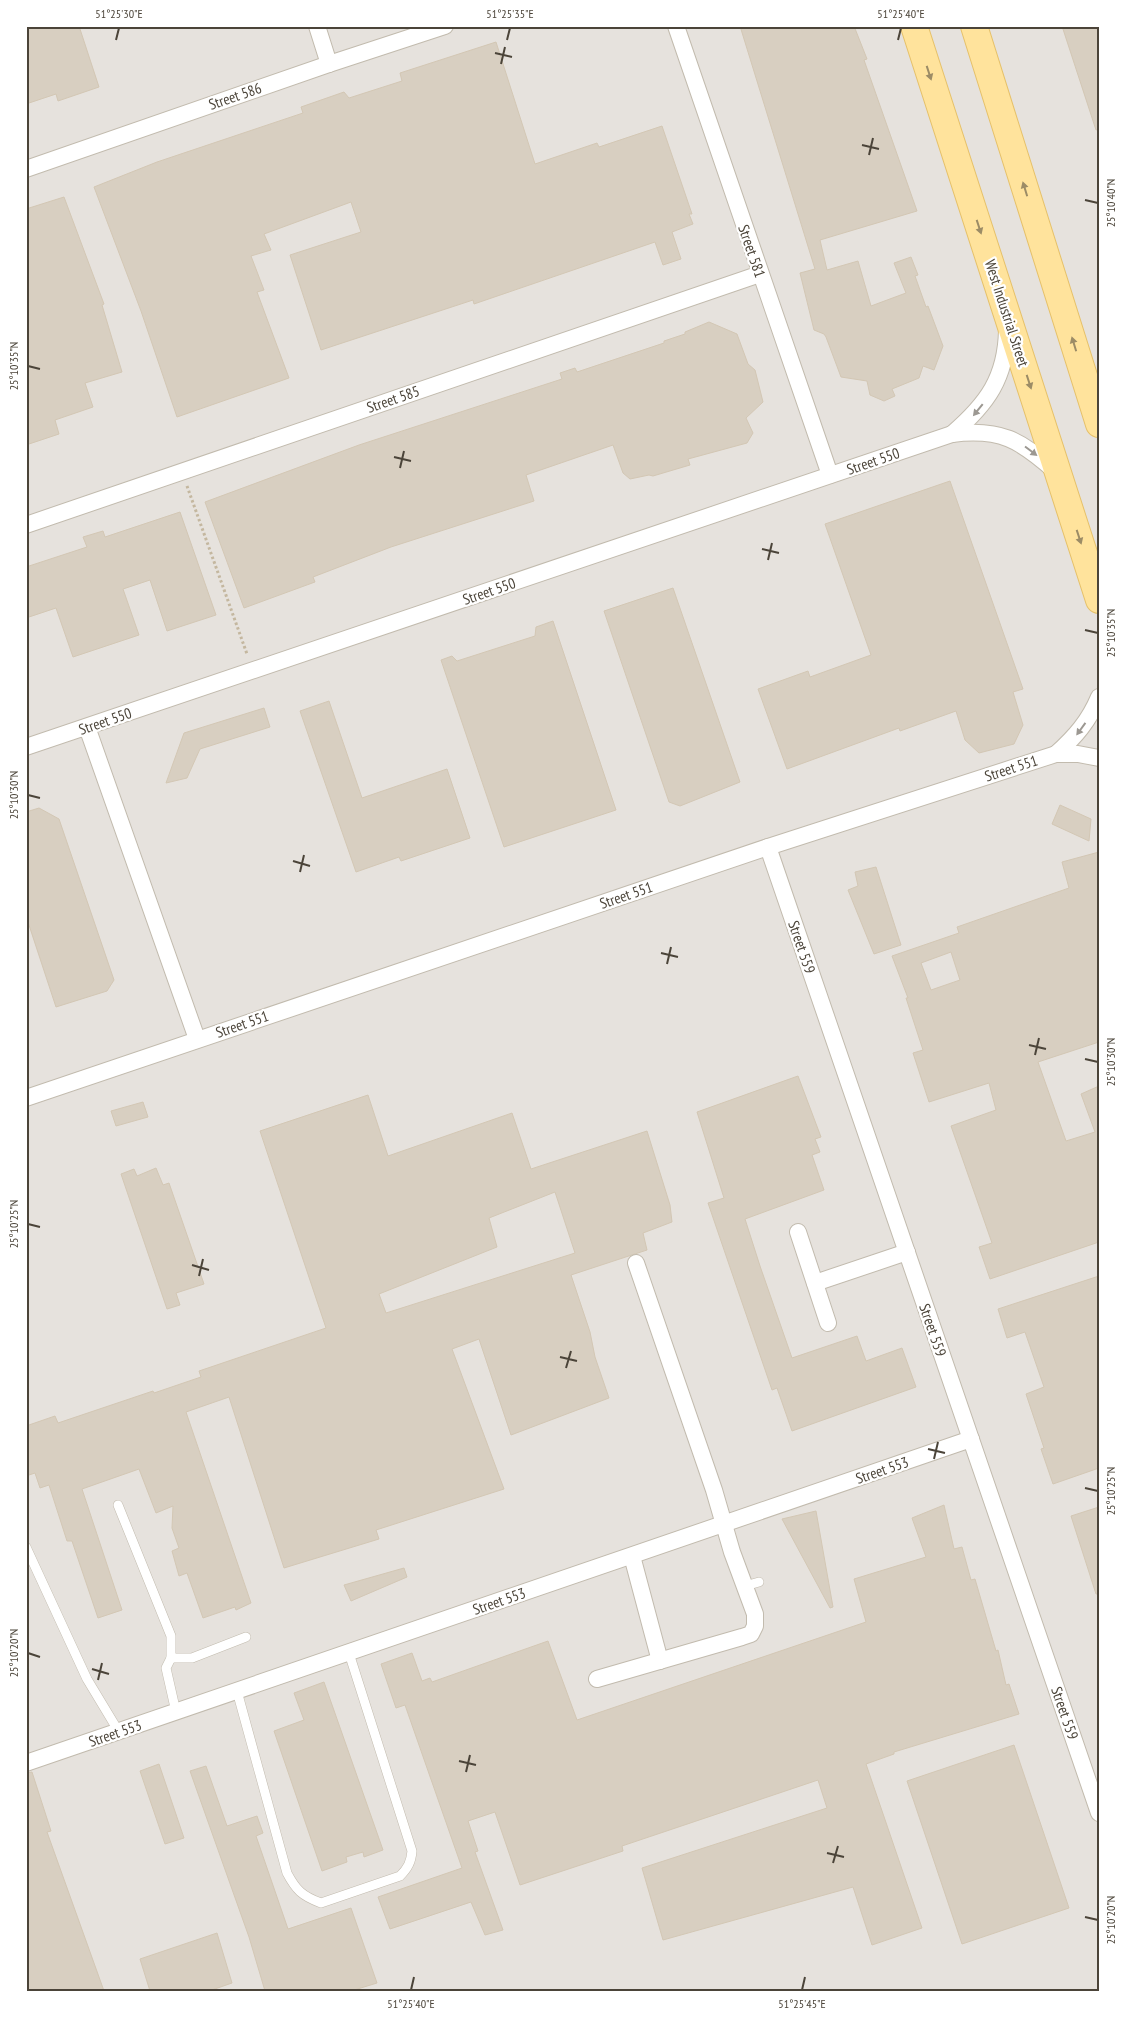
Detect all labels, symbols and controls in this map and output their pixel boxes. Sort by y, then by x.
text: 51°25'30"E [95,6,143,21]
text: 51°25'35"E [486,6,534,21]
text: 51°25'40"E [877,6,925,21]
one-way arrow [926,65,933,80]
street label: Street 586 [206,78,264,114]
text: 25°10'40"N [1103,179,1118,227]
one-way arrow [1021,181,1029,196]
one-way arrow [976,220,983,235]
street label: Street 581 [734,222,770,280]
street label: West Industrial Street [981,257,1033,369]
one-way arrow [1069,336,1077,351]
text: 25°10'35"N [6,342,21,390]
one-way arrow [1025,375,1033,390]
street label: Street 585 [364,381,422,417]
one-way arrow [972,403,983,416]
street label: Street 550 [844,443,902,479]
one-way arrow [1024,446,1038,456]
one-way arrow [1075,529,1083,544]
street label: Street 550 [460,573,518,609]
text: 25°10'35"N [1103,609,1118,657]
street label: Street 550 [76,703,134,739]
one-way arrow [1076,722,1086,735]
street label: Street 551 [982,751,1040,785]
text: 25°10'30"N [6,771,21,819]
street label: Street 551 [597,877,655,913]
street label: Street 559 [784,918,820,976]
street label: Street 551 [213,1006,271,1042]
text: 25°10'30"N [1103,1038,1118,1086]
text: 25°10'25"N [6,1200,21,1248]
street label: Street 559 [915,1301,951,1359]
street label: Street 553 [853,1452,911,1488]
text: 25°10'25"N [1103,1467,1118,1515]
street label: Street 553 [470,1583,528,1619]
text: 25°10'20"N [6,1629,21,1677]
street label: Street 559 [1047,1684,1083,1742]
street label: Street 553 [86,1715,144,1751]
text: 25°10'20"N [1103,1896,1118,1944]
text: 51°25'40"E [387,1996,435,2011]
text: 51°25'45"E [778,1996,826,2011]

